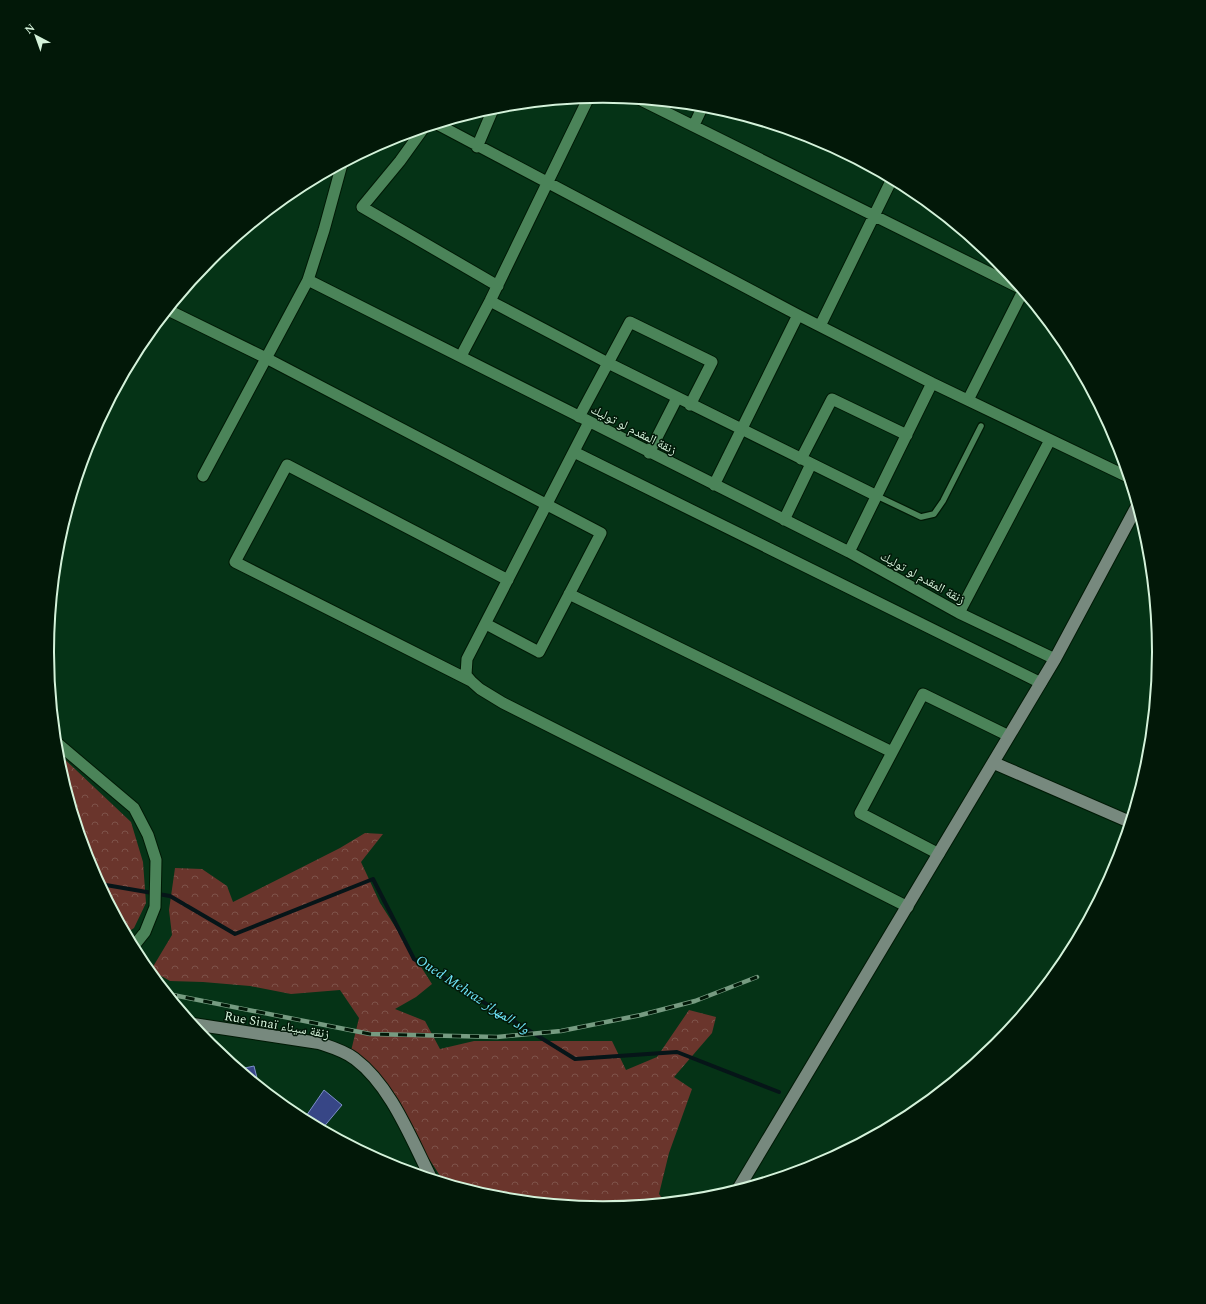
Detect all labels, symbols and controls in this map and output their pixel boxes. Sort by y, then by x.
north arrow [16,16,56,56]
text: N [21,19,39,38]
street label: زنقة المقدم لو توليك [587,400,680,460]
street label: زنقة المقدم لو توليك [876,546,969,610]
water label: Oued Mehraz واد المهراز [412,950,534,1039]
street label: Rue Sinaï زنقة سيناء [223,1006,331,1044]

